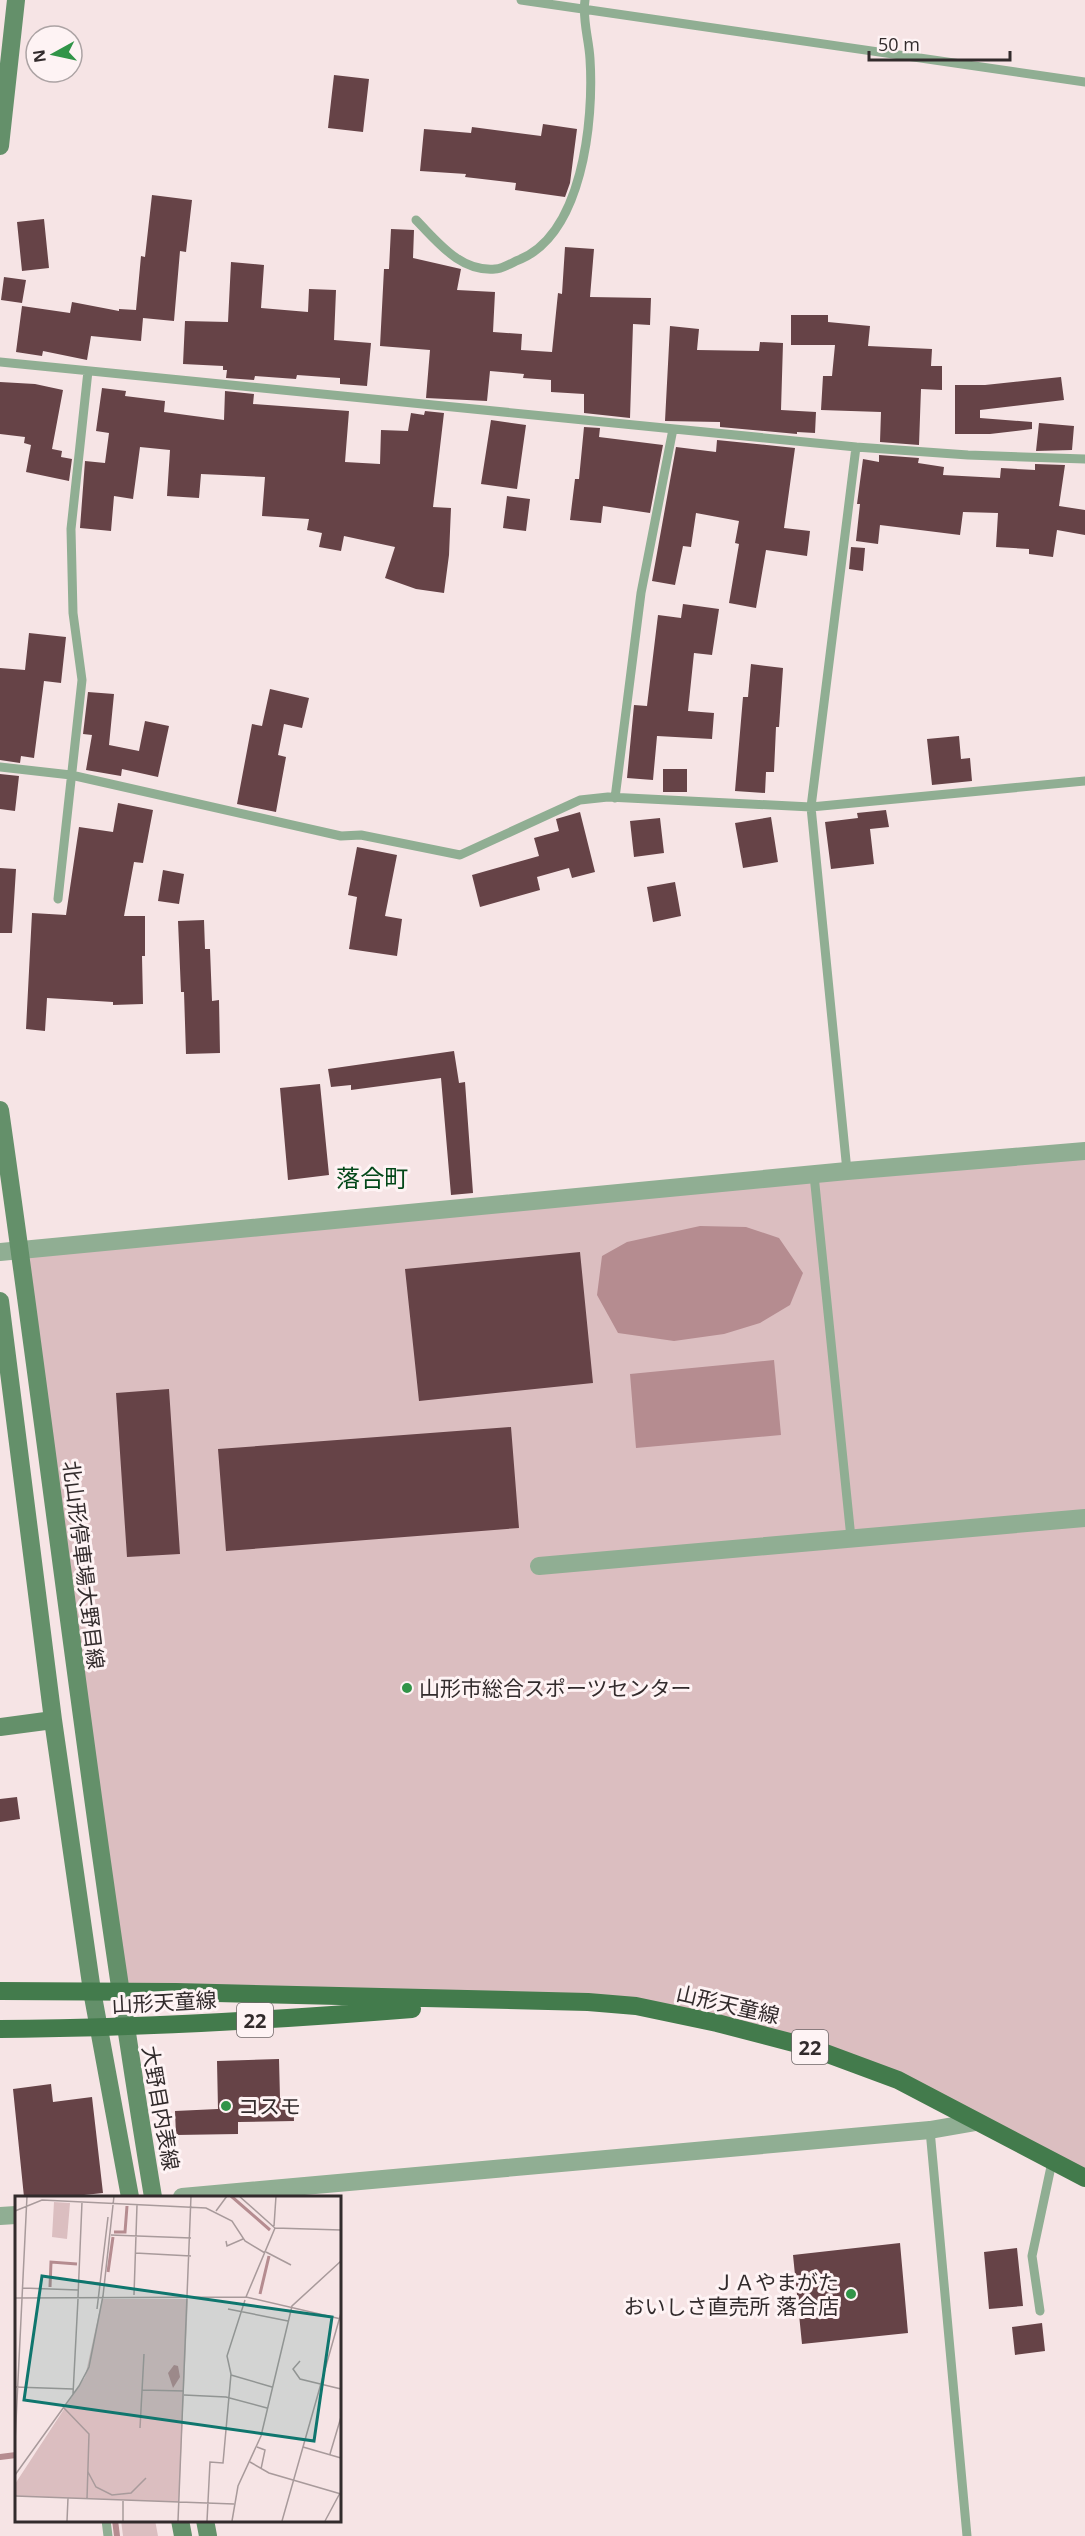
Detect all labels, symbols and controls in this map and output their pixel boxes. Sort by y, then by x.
north arrow [24,24,84,84]
scale bar [869,24,1010,62]
text: 50 m [878,32,920,56]
text: N [27,48,51,64]
district label: 落合町 [336,1161,408,1194]
street label: 北山形停車場大野目線 [57,1459,111,1671]
place label: 山形市総合スポーツセンター [419,1674,692,1702]
marker: 山形市総合スポーツセンター [400,1681,414,1695]
street label: 山形天童線 [674,1979,782,2029]
street label: 山形天童線 [111,1985,217,2019]
road number: 22 [237,2003,273,2037]
road number: 22 [792,2030,828,2064]
street label: 大野目内表線 [136,2044,186,2172]
place label: コスモ [238,2092,301,2120]
marker: コスモ [219,2099,233,2113]
inset map [15,2196,340,2521]
place label: ＪＡやまがた おいしさ直売所 落合店 [624,2268,839,2320]
marker: ＪＡやまがた おいしさ直売所 落合店 [844,2287,858,2301]

